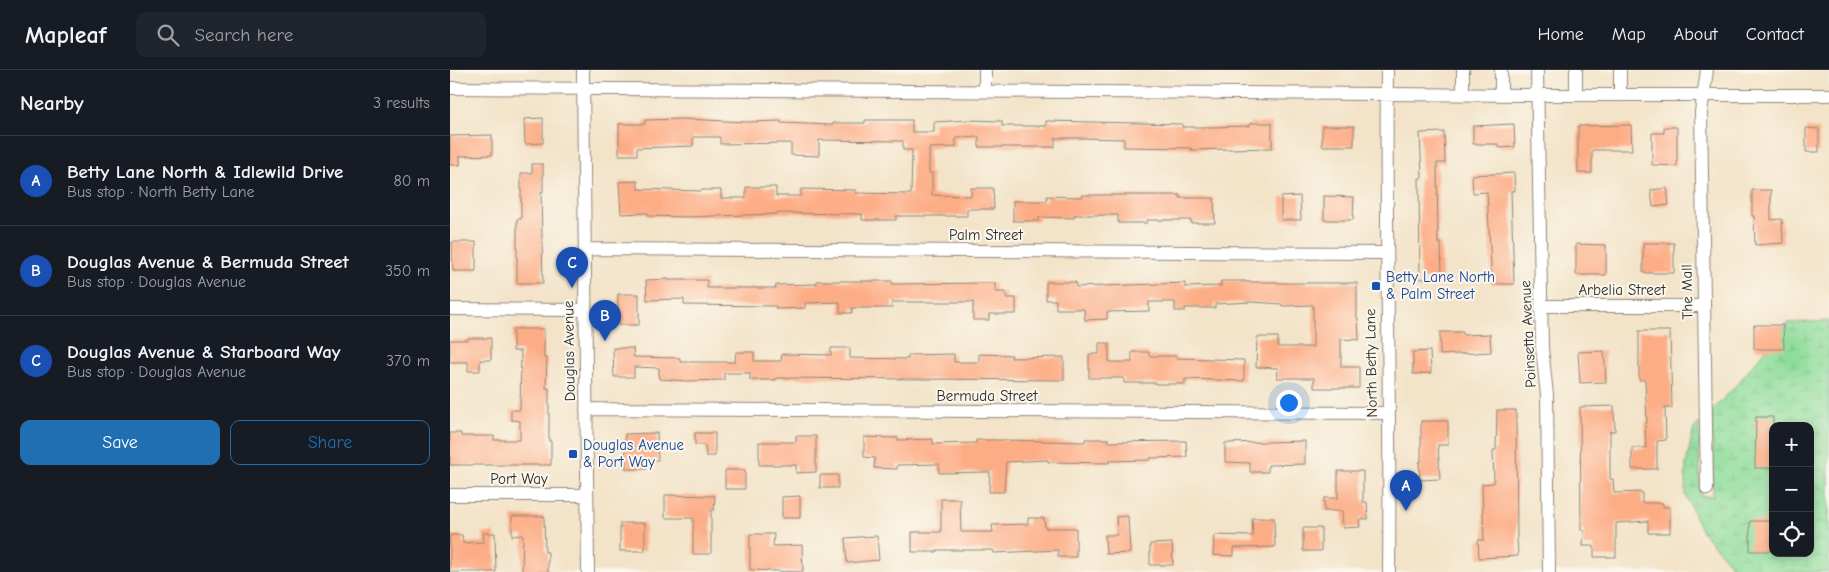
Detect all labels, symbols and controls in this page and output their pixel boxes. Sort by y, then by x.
search box [136,12,486,57]
text: Mapleaf [25,21,106,49]
icon: search [154,21,182,49]
text: Search here [194,24,293,46]
text: Home [1537,24,1584,45]
text: Map [1612,24,1646,45]
text: About [1674,24,1718,45]
text: Contact [1746,24,1804,45]
text: Nearby [20,91,84,115]
text: 3 results [373,94,430,112]
text: Betty Lane North & Idlewild Drive [67,161,343,183]
text: A [32,172,40,190]
text: 80 m [393,172,430,190]
text: Bus stop · North Betty Lane [67,183,255,201]
street label: Palm Street [949,226,1024,244]
pin: C [556,247,588,288]
text: Douglas Avenue & Bermuda Street [67,251,349,273]
text: B [31,262,41,280]
text: 350 m [385,262,430,280]
street label: The Mall [1678,264,1696,320]
place label: Betty Lane North & Palm Street [1386,268,1495,303]
text: Bus stop · Douglas Avenue [67,273,246,291]
street label: Poinsetta Avenue [1516,279,1540,388]
marker: Betty Lane North & Palm Street [1370,280,1382,292]
street label: Arbelia Street [1578,281,1666,299]
street label: Douglas Avenue [559,300,579,402]
pin: B [589,300,621,341]
street label: North Betty Lane [1361,308,1381,418]
text: Douglas Avenue & Starboard Way [67,341,341,363]
text: C [31,352,41,370]
text: 370 m [386,352,430,370]
text: Bus stop · Douglas Avenue [67,363,246,381]
street label: Bermuda Street [936,387,1038,405]
your location [1276,390,1302,416]
button: Save [20,420,220,465]
button: Share [230,420,430,465]
map controls [1769,422,1814,557]
button: + [1769,422,1814,467]
place label: Douglas Avenue & Port Way [583,436,684,471]
marker: Douglas Avenue & Port Way [567,448,579,460]
button: − [1769,467,1814,512]
street label: Port Way [490,470,548,488]
pin: A [1390,470,1422,511]
button: locate [1769,512,1814,557]

